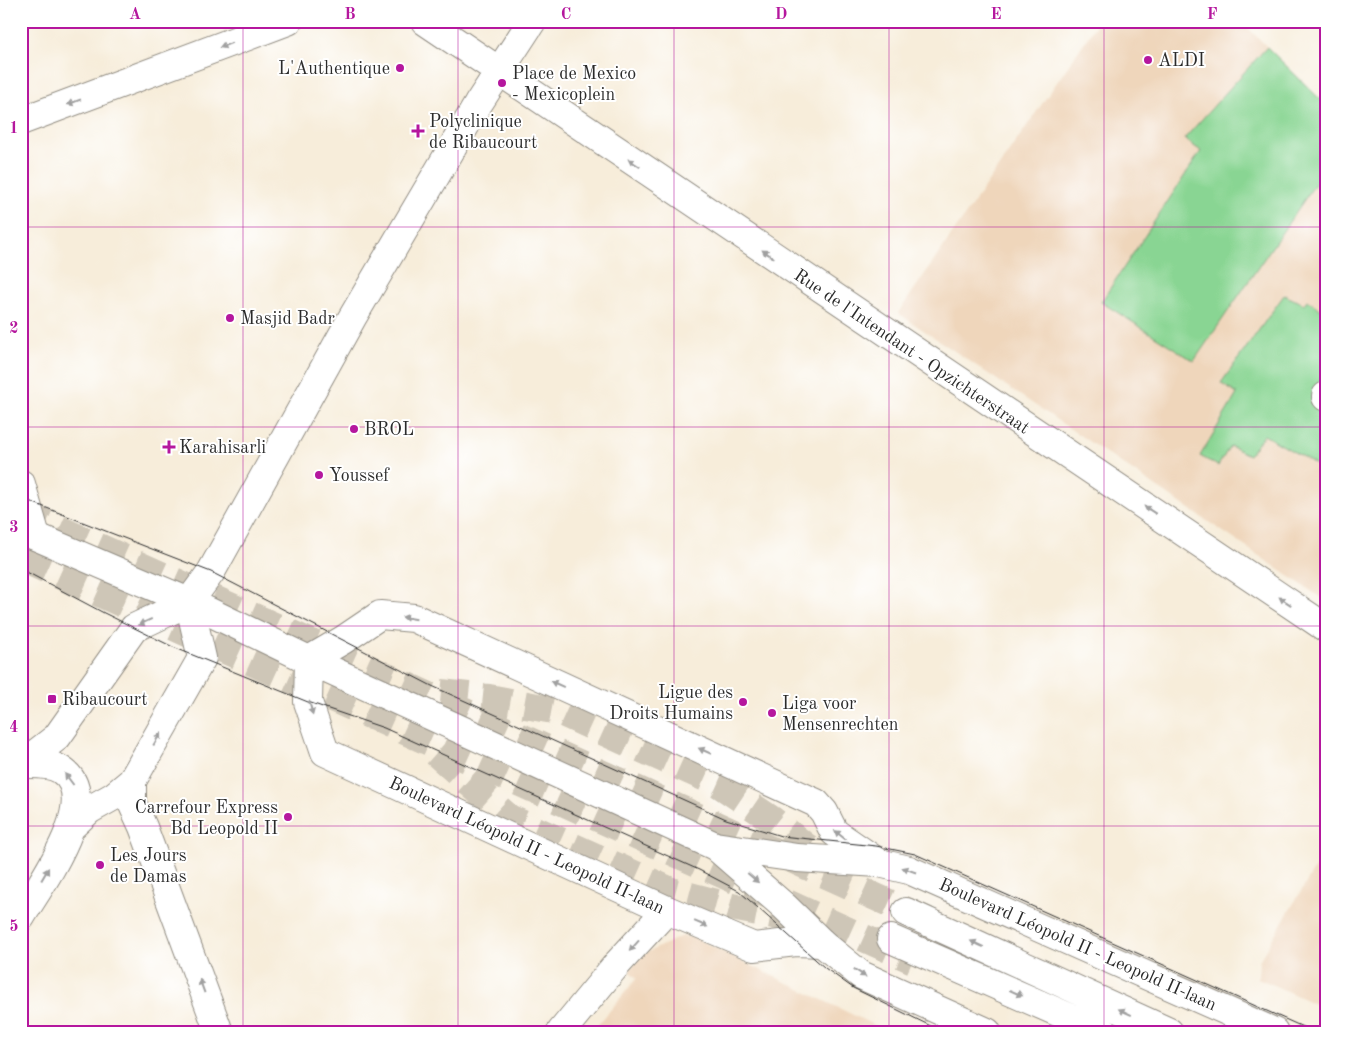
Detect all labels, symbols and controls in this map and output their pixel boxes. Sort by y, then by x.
text: A [129,7,141,23]
text: B [344,7,356,23]
text: C [561,7,571,23]
text: D [775,7,787,23]
text: E [990,7,1002,23]
text: F [1207,7,1218,23]
one-way arrow [218,41,233,49]
place label: ALDI [1158,52,1205,70]
marker: ALDI [1142,54,1154,66]
place label: L'Authentique [278,60,390,78]
marker: L'Authentique [394,62,406,74]
place label: Place de Mexico - Mexicoplein [512,65,636,104]
marker: Place de Mexico - Mexicoplein [496,77,508,89]
one-way arrow [66,98,81,106]
place label: Polyclinique de Ribaucourt [429,113,537,152]
text: 1 [9,121,19,137]
marker: Polyclinique de Ribaucourt [411,124,425,138]
one-way arrow [627,158,640,168]
one-way arrow [762,249,775,259]
street label: Rue de l'Intendant - Opzichterstraat [790,266,1032,438]
place label: Masjid Badr [240,310,336,328]
marker: Masjid Badr [224,312,236,324]
text: 2 [9,321,19,337]
place label: BROL [364,421,414,439]
marker: BROL [348,423,360,435]
place label: Karahisarli [179,439,266,457]
marker: Karahisarli [163,441,175,453]
place label: Youssef [329,467,390,485]
marker: Youssef [313,469,325,481]
one-way arrow [1143,505,1157,515]
text: 3 [9,520,19,536]
one-way arrow [1279,596,1292,605]
one-way arrow [401,614,417,622]
one-way arrow [138,619,152,627]
one-way arrow [550,680,564,688]
place label: Ligue des Droits Humains [609,684,733,723]
place label: Ribaucourt [62,691,148,709]
marker: Ribaucourt [46,693,58,705]
place label: Liga voor Mensenrechten [782,695,899,734]
marker: Ligue des Droits Humains [737,696,749,708]
one-way arrow [307,701,315,716]
marker: Liga voor Mensenrechten [766,707,778,719]
text: 4 [9,720,19,736]
one-way arrow [153,732,161,747]
one-way arrow [698,747,712,755]
one-way arrow [64,772,74,786]
street label: Boulevard Léopold II - Leopold II-laan [386,774,667,918]
place label: Carrefour Express Bd Leopold II [135,799,278,838]
marker: Carrefour Express Bd Leopold II [282,811,294,823]
one-way arrow [833,830,846,841]
place label: Les Jours de Damas [110,847,187,886]
marker: Les Jours de Damas [94,859,106,871]
one-way arrow [902,866,917,873]
one-way arrow [41,868,50,881]
one-way arrow [746,872,758,884]
street label: Boulevard Léopold II - Leopold II-laan [936,875,1219,1015]
text: 5 [9,919,19,935]
one-way arrow [694,921,708,929]
one-way arrow [628,939,639,952]
one-way arrow [970,940,984,948]
one-way arrow [853,968,867,978]
one-way arrow [198,978,206,993]
one-way arrow [1009,989,1023,997]
one-way arrow [1118,1007,1132,1015]

